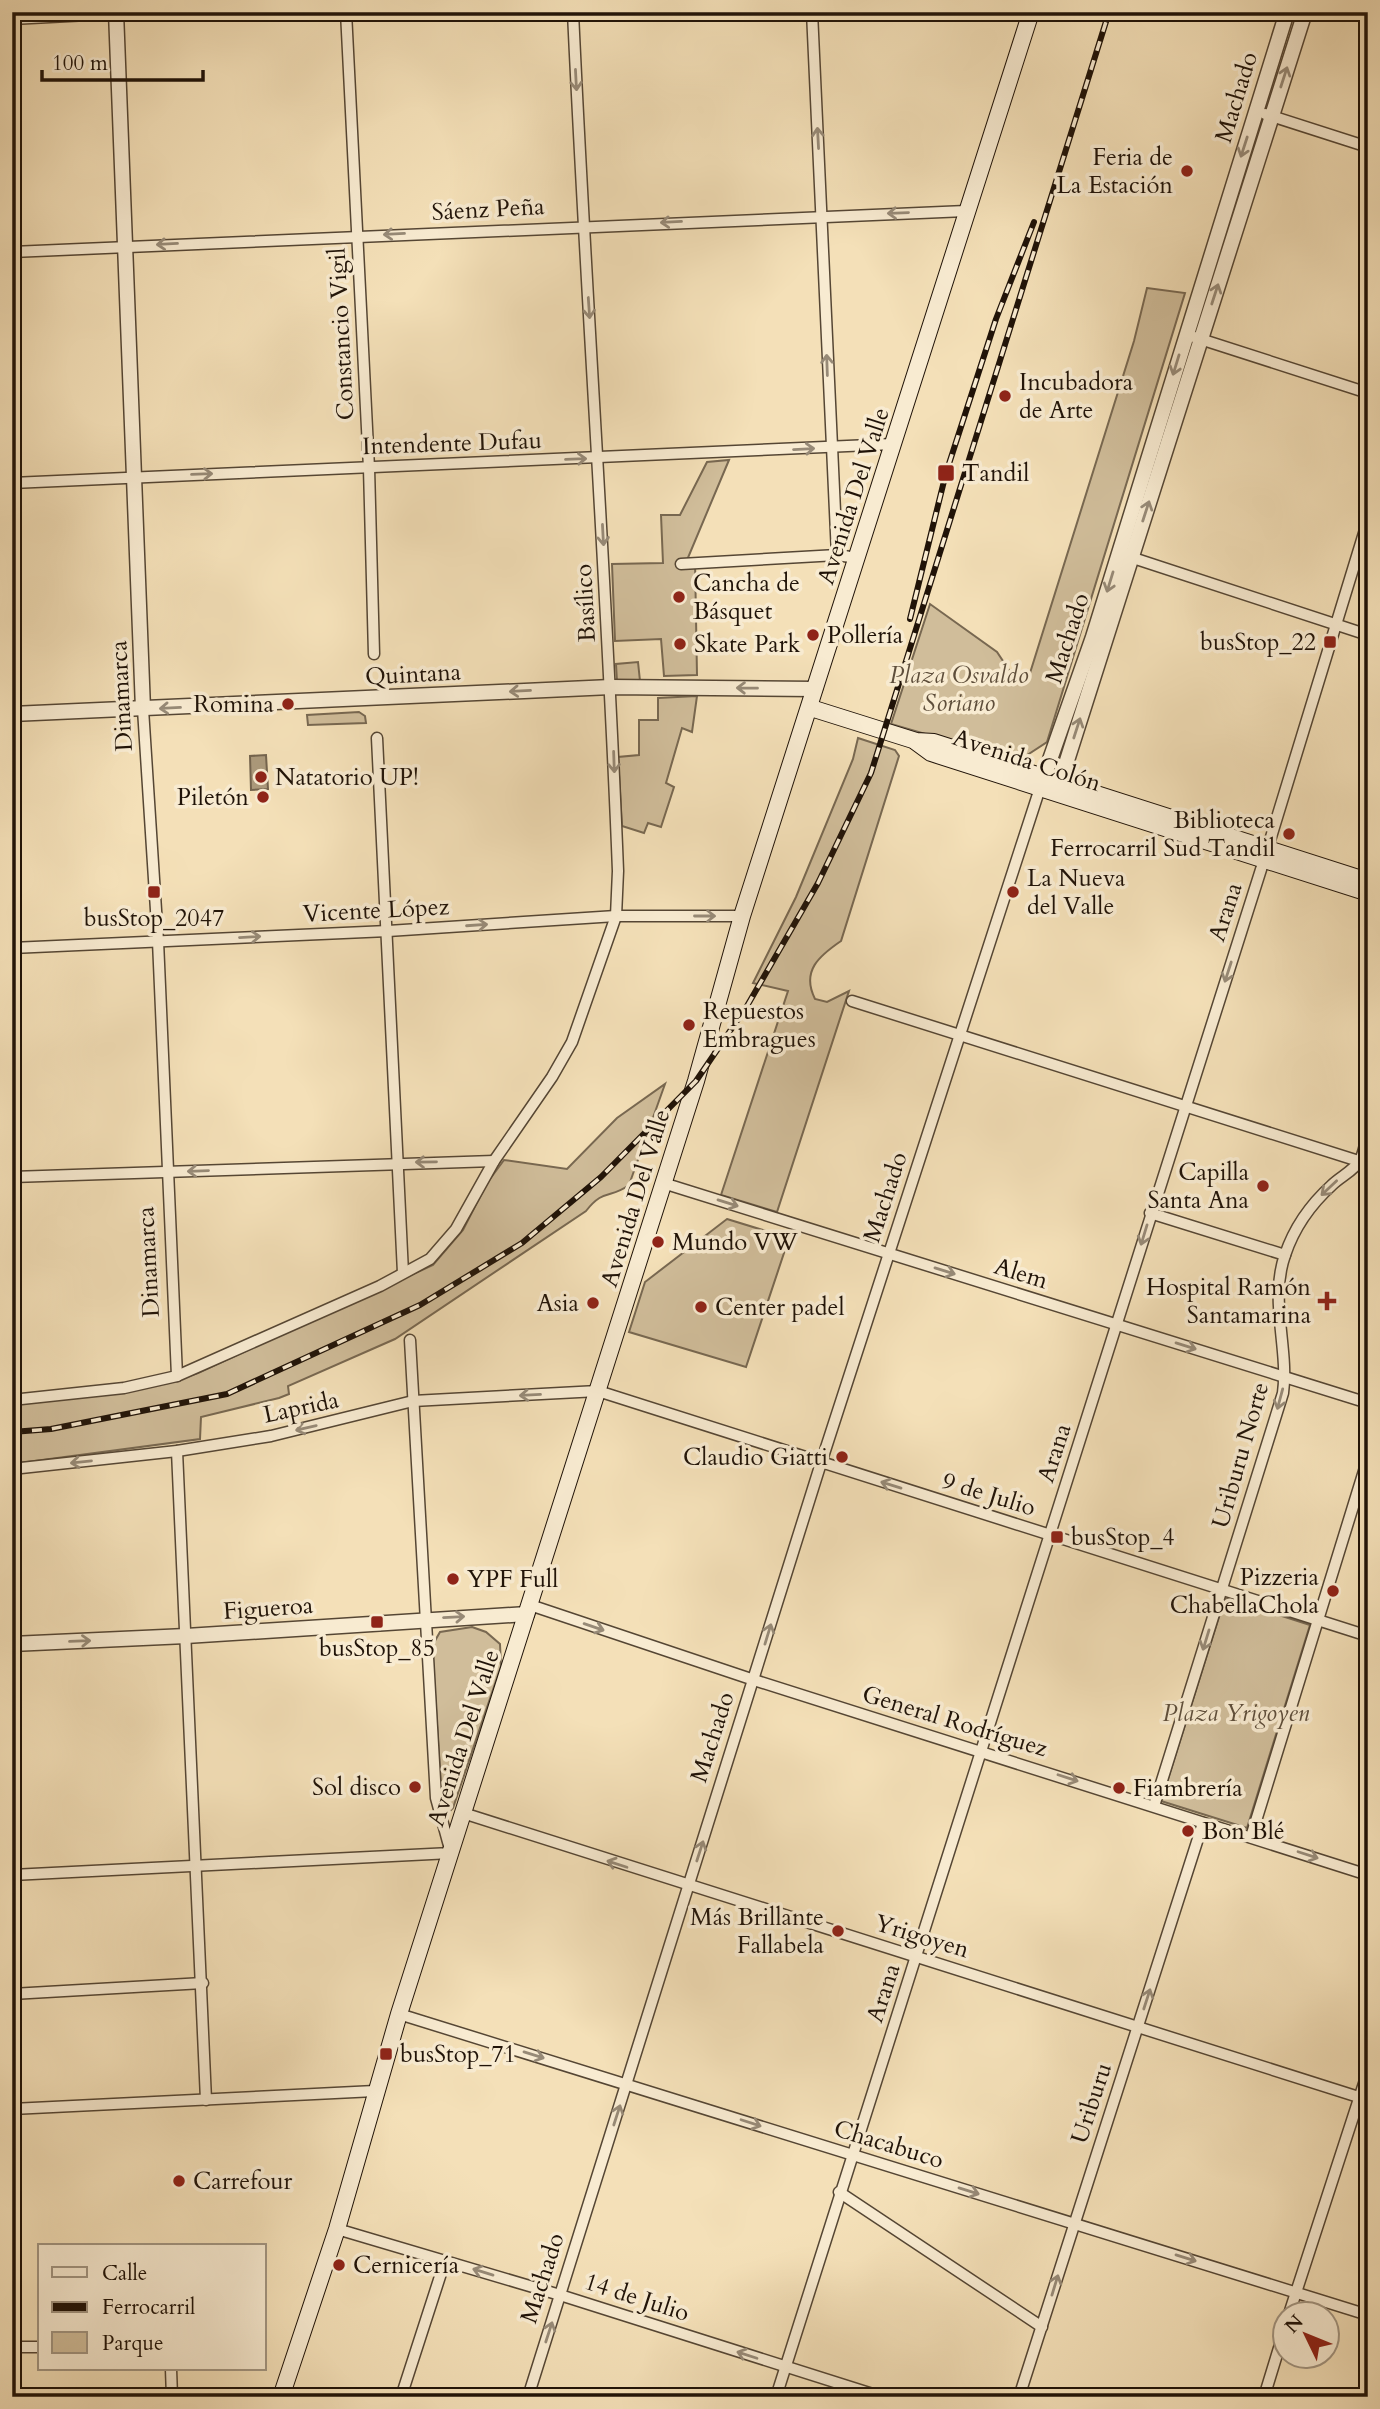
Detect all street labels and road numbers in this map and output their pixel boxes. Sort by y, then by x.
street label: Machado [1207,48,1266,147]
street label: Sáenz Peña [431,190,546,229]
street label: Constancio Vigil [321,247,362,421]
street label: Avenida Del Valle [809,403,898,589]
street label: Intendente Dufau [362,424,542,463]
street label: Basílico [567,563,604,643]
street label: Machado [1037,589,1098,688]
street label: Dinamarca [102,639,141,752]
street label: Quintana [364,655,463,693]
street label: Avenida Colón [948,721,1106,800]
street label: Arana [1200,878,1251,946]
street label: Vicente López [302,890,450,931]
street label: Avenida Del Valle [593,1105,678,1291]
street label: Machado [855,1148,916,1247]
street label: Dinamarca [129,1205,168,1318]
street label: Alem [990,1250,1052,1297]
street label: Uriburu Norte [1204,1378,1277,1532]
street label: Laprida [260,1383,342,1432]
street label: Arana [1029,1419,1080,1487]
street label: 9 de Julio [938,1465,1040,1524]
street label: Figueroa [222,1589,315,1628]
street label: Avenida Del Valle [419,1645,508,1831]
street label: General Rodríguez [858,1678,1052,1765]
street label: Machado [682,1688,743,1787]
street label: Yrigoyen [871,1907,973,1967]
street label: Arana [858,1959,909,2027]
street label: Uriburu [1063,2059,1120,2148]
street label: Chacabuco [830,2112,948,2177]
street label: Machado [512,2229,573,2328]
street label: 14 de Julio [580,2265,693,2330]

